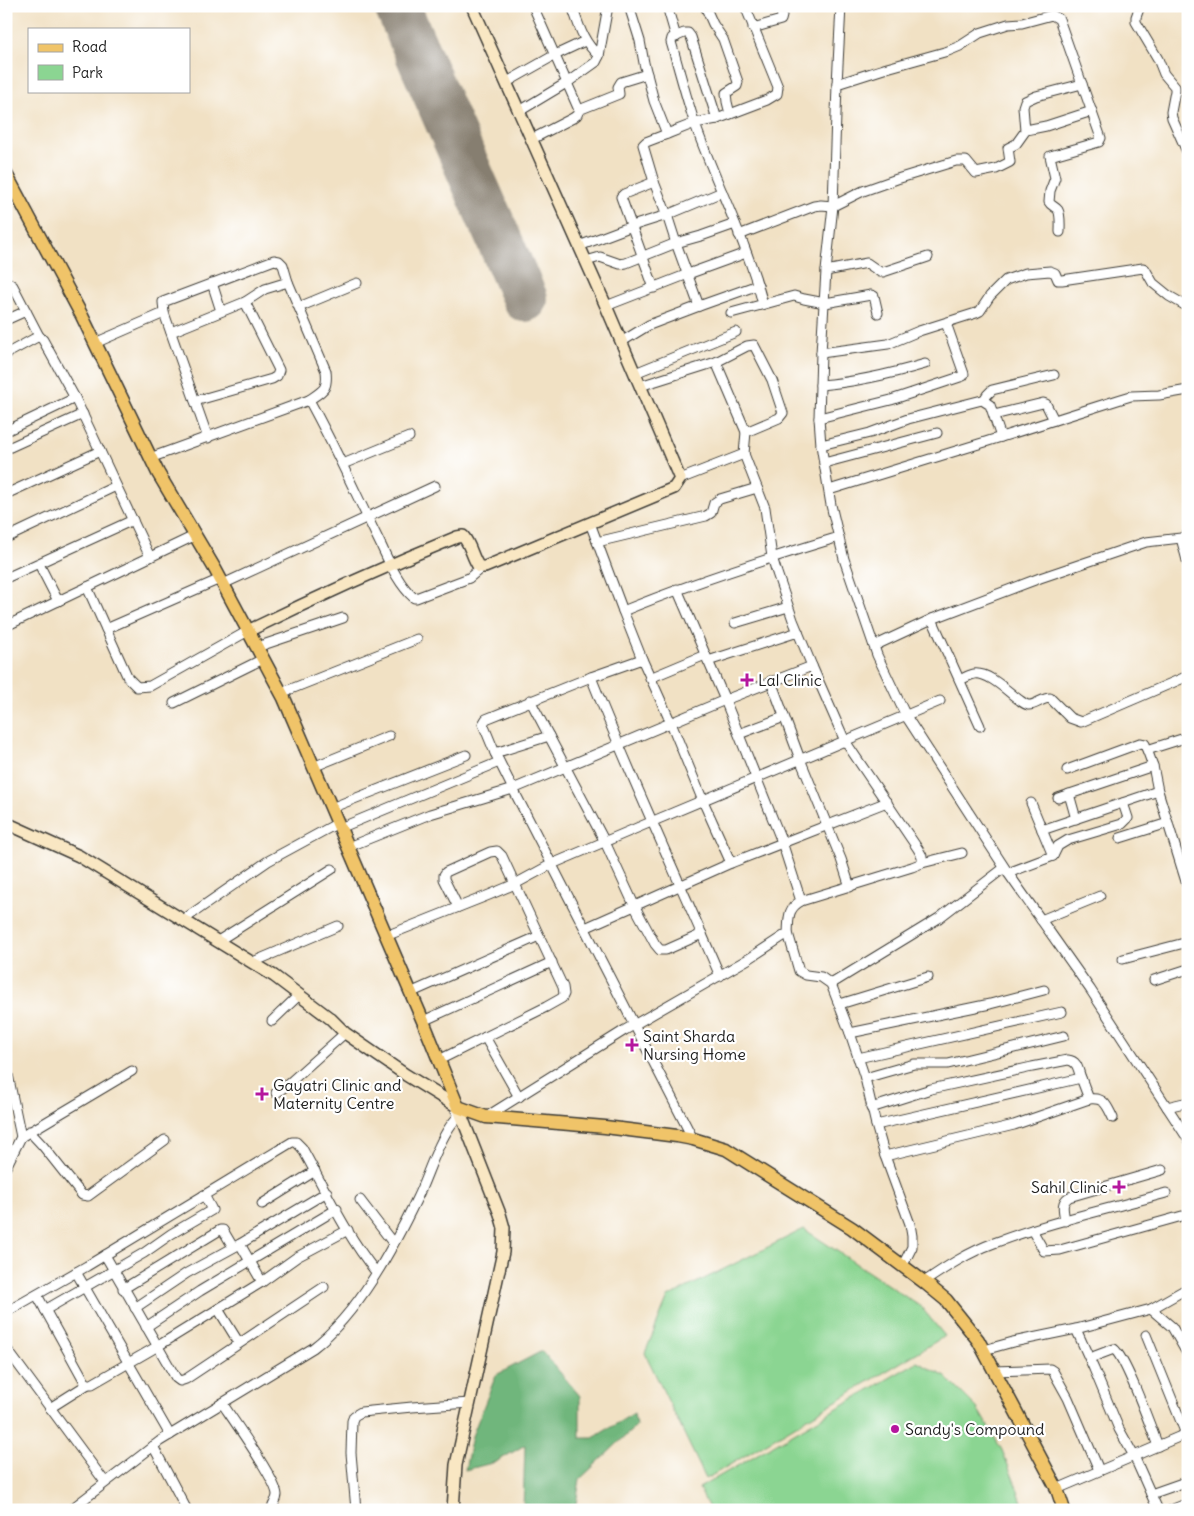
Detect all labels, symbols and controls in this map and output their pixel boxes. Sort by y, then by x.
legend [28,28,190,92]
text: Road [72,37,107,56]
text: Park [72,63,103,82]
place label: Lal Clinic [758,670,822,690]
marker: Lal Clinic [740,673,754,687]
place label: Saint Sharda Nursing Home [643,1026,746,1064]
marker: Saint Sharda Nursing Home [625,1038,639,1052]
place label: Gayatri Clinic and Maternity Centre [273,1075,401,1113]
marker: Gayatri Clinic and Maternity Centre [255,1087,269,1101]
place label: Sahil Clinic [1031,1177,1108,1197]
marker: Sahil Clinic [1112,1180,1126,1194]
place label: Sandy's Compound [905,1419,1044,1439]
marker: Sandy's Compound [889,1423,901,1435]

